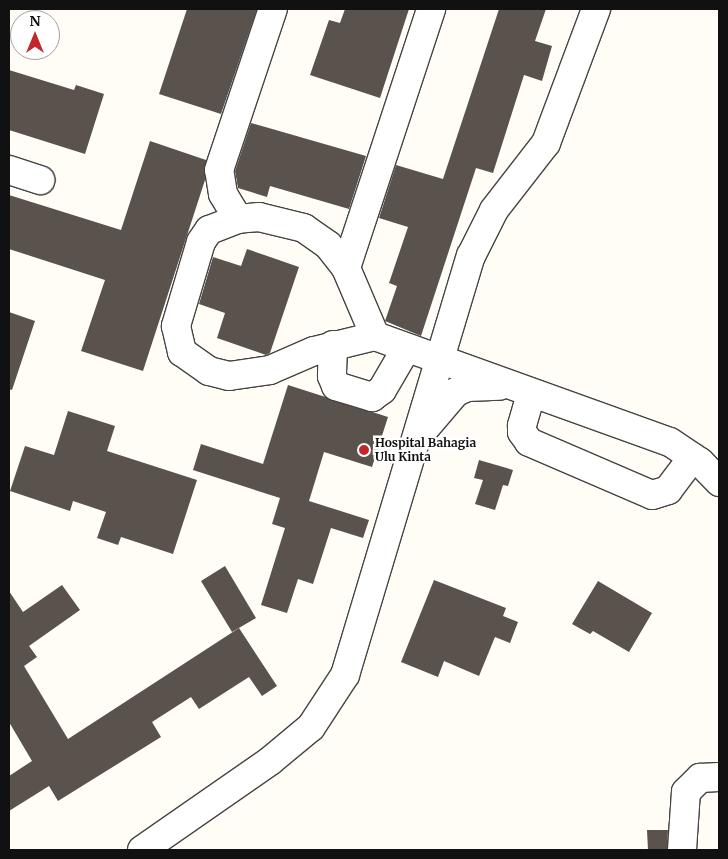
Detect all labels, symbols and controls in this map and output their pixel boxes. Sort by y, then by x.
north arrow [10,10,60,60]
text: N [29,12,41,30]
place label: Hospital Bahagia Ulu Kinta [375,436,476,464]
marker: Hospital Bahagia Ulu Kinta [357,443,371,457]

